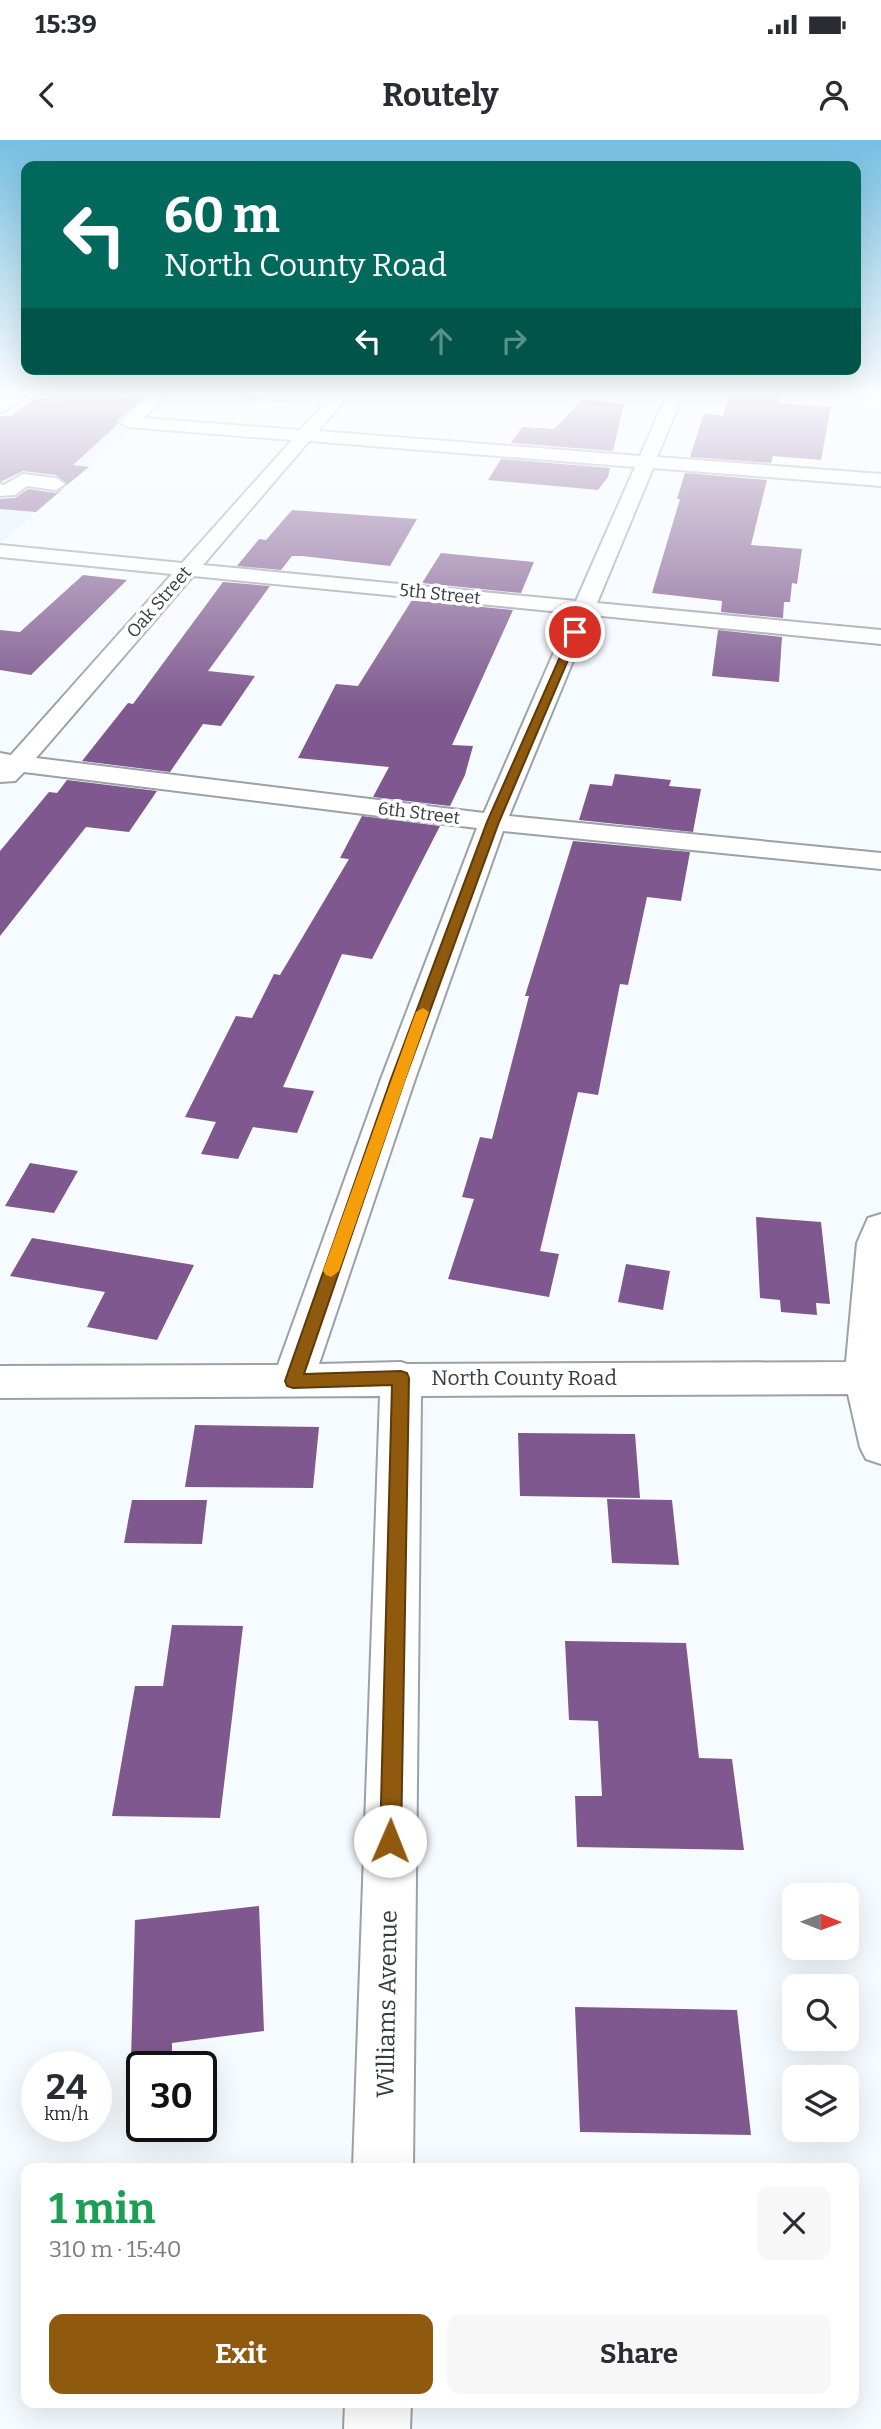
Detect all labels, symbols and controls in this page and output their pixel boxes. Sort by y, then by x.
text: 15:39 [35,9,97,40]
icon: back [28,76,66,114]
text: Routely [382,76,499,114]
icon: person [815,76,853,114]
text: 60 m [164,186,280,245]
icon: left [49,189,140,280]
text: North County Road [164,246,447,284]
icon: left [349,322,387,360]
icon: ahead [422,322,460,360]
icon: right [495,322,533,360]
street label: Oak Street [122,561,196,642]
street label: 5th Street [398,579,482,609]
pin [545,602,605,662]
icon: arrive [556,613,594,651]
street label: 6th Street [377,797,462,829]
street label: North County Road [431,1365,617,1391]
position arrow [353,1804,427,1878]
north arrow [782,1883,859,1960]
map controls [782,1883,859,2142]
street label: Williams Avenue [371,1910,403,2098]
button: search [782,1974,859,2051]
speed limit sign: 30 [126,2051,217,2142]
button: layers [782,2065,859,2142]
text: 24 [46,2066,87,2108]
text: km/h [44,2103,89,2125]
text: 1 min [49,2184,155,2234]
button: close [757,2186,831,2260]
text: 310 m · 15:40 [49,2235,181,2263]
button: Exit [49,2314,433,2394]
button: Share [447,2314,831,2394]

